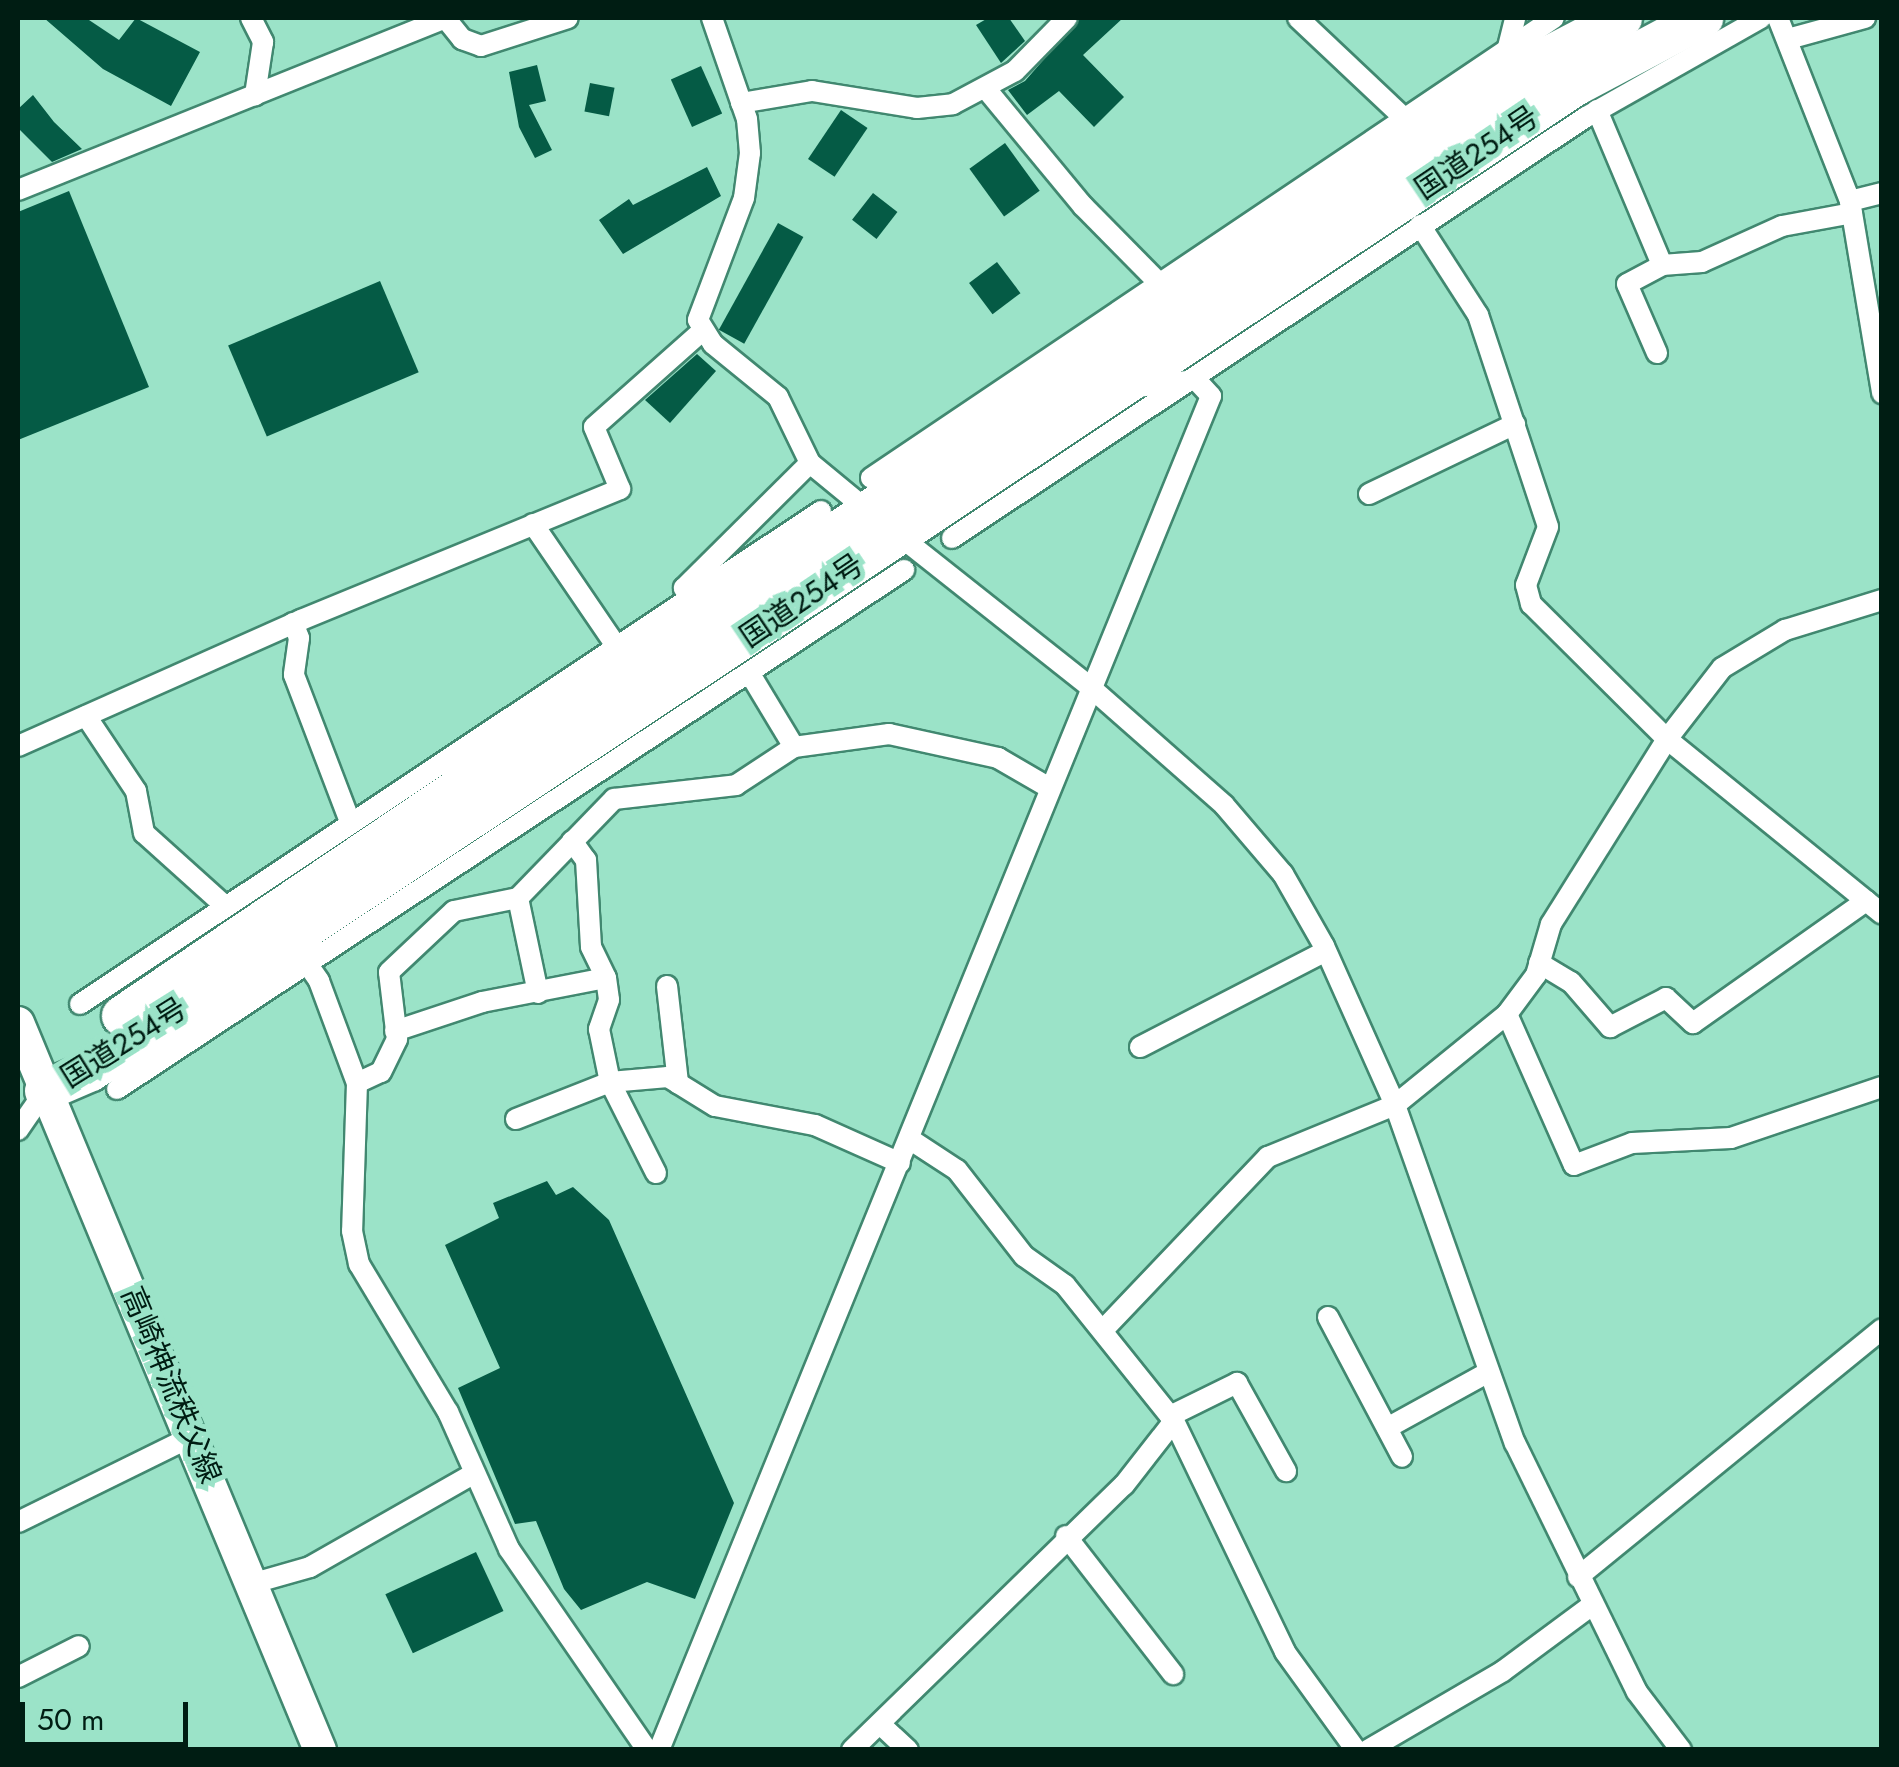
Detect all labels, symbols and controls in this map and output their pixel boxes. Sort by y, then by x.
street label: 国道254号 [1408,99,1546,207]
street label: 国道254号 [733,547,871,655]
street label: 国道254号 [54,990,194,1096]
street label: 高崎神流秩父線 [113,1281,229,1489]
scale bar [25,1682,192,1744]
text: 50 m [37,1698,104,1741]

